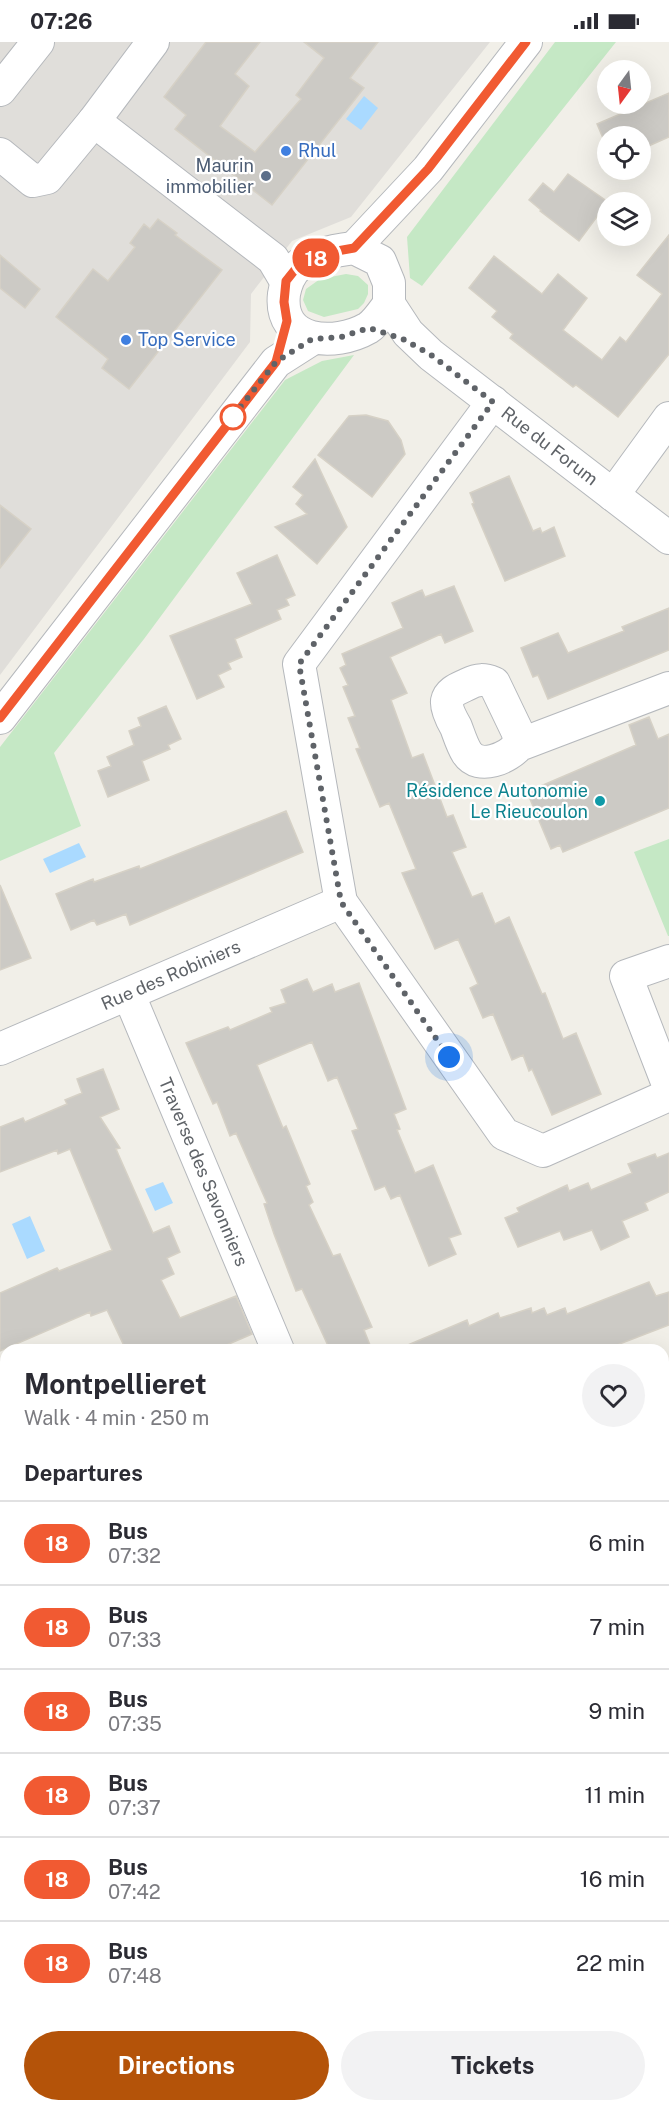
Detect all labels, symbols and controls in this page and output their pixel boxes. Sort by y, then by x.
text: 07:26 [30,8,92,34]
north arrow [597,60,651,114]
map controls [597,60,651,246]
button: locate [597,126,651,180]
place label: Rhul [298,140,336,161]
marker: Rhul [279,144,293,158]
place label: Maurin immobilier [166,155,254,197]
marker: Maurin immobilier [259,169,273,183]
button: layers [597,192,651,246]
line badge: 18 [289,238,343,278]
text: 18 [304,246,328,271]
place label: Top Service [138,329,236,350]
marker: Top Service [119,333,133,347]
street label: Rue du Forum [497,402,602,489]
unlabelled marker [220,404,246,430]
place label: Résidence Autonomie Le Rieucoulon [406,780,588,822]
marker: Résidence Autonomie Le Rieucoulon [593,794,607,808]
street label: Rue des Robiniers [98,936,243,1014]
your location [434,1042,464,1072]
street label: Traverse des Savonniers [155,1074,253,1269]
button: heart [582,1364,645,1427]
text: Montpellieret [24,1367,207,1400]
text: Walk · 4 min · 250 m [24,1406,209,1430]
text: Departures [24,1460,143,1486]
text: Bus [108,1518,148,1544]
text: 6 min [589,1530,645,1556]
text: 18 [45,1531,69,1556]
text: 07:32 [108,1544,161,1568]
text: Bus [108,1602,148,1628]
text: 7 min [589,1614,645,1640]
text: 18 [45,1615,69,1640]
text: 07:33 [108,1628,161,1652]
text: Bus [108,1686,148,1712]
text: 9 min [589,1698,645,1724]
text: 18 [45,1699,69,1724]
text: 07:35 [108,1712,162,1736]
text: Bus [108,1770,148,1796]
text: 11 min [584,1782,645,1808]
text: 18 [45,1783,69,1808]
text: 07:37 [108,1796,161,1820]
text: Bus [108,1854,148,1880]
text: 16 min [580,1866,645,1892]
text: 18 [45,1867,69,1892]
text: 07:42 [108,1880,161,1904]
text: Bus [108,1938,148,1964]
text: 22 min [576,1950,645,1976]
text: 18 [45,1951,69,1976]
text: 07:48 [108,1964,162,1988]
button: Directions [24,2031,329,2100]
button: Tickets [341,2031,645,2100]

